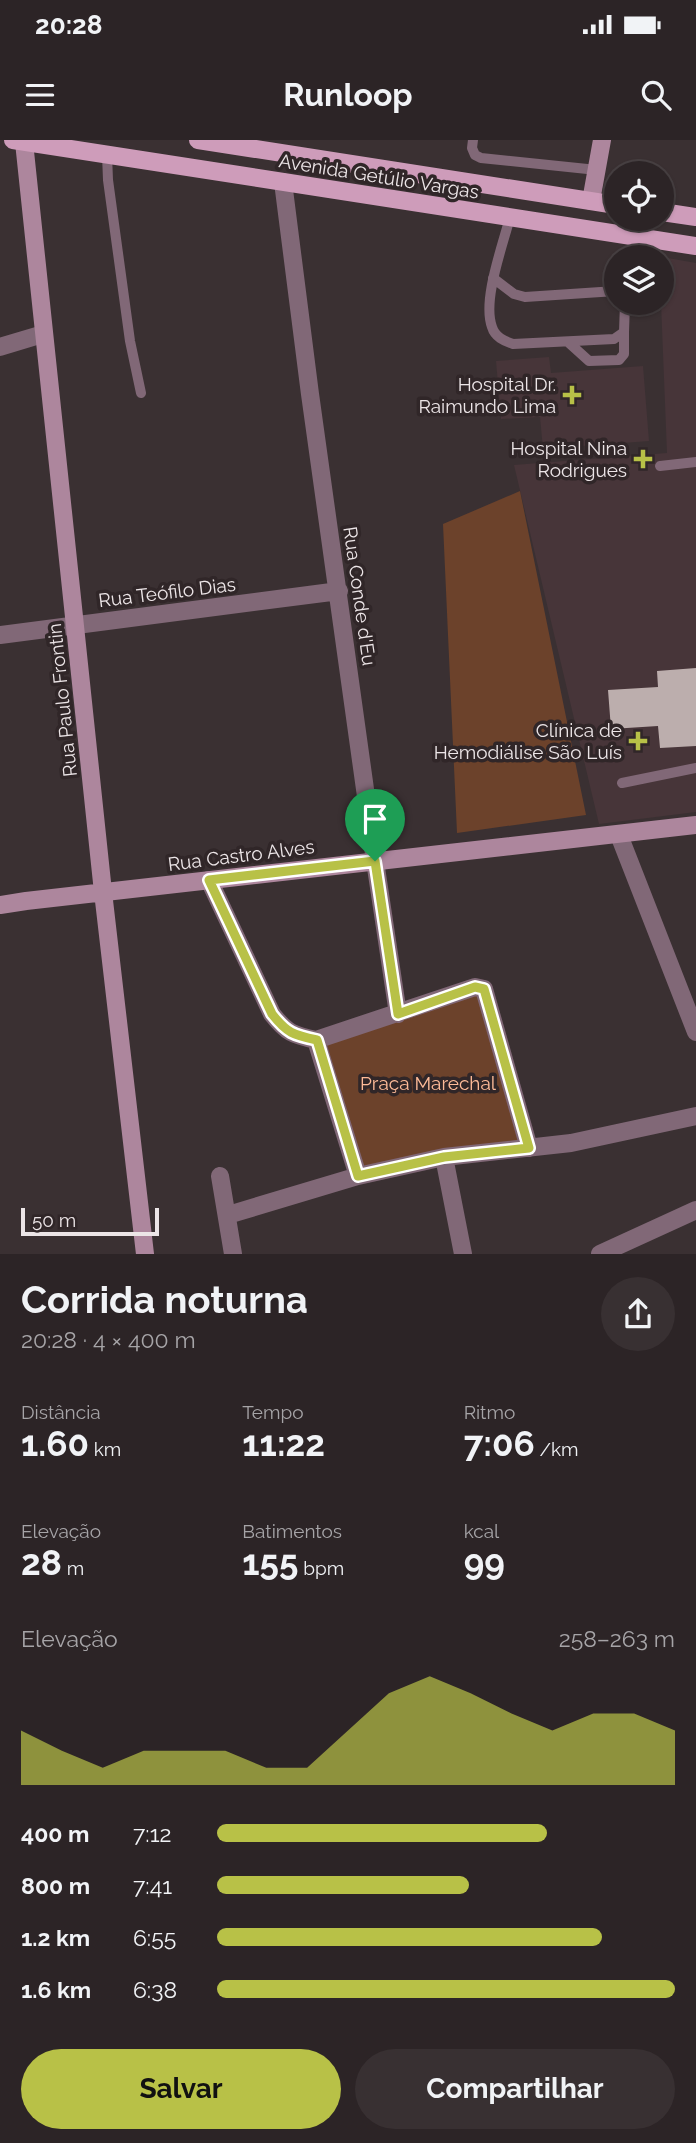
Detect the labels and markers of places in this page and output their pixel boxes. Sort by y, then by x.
place label: Hospital Dr. Raimundo Lima [418,373,556,417]
marker: Hospital Dr. Raimundo Lima [562,385,582,405]
place label: Hospital Nina Rodrigues [510,437,627,481]
marker: Hospital Nina Rodrigues [633,449,653,469]
place label: Clínica de Hemodiálise São Luís [434,719,622,763]
marker: Clínica de Hemodiálise São Luís [628,731,648,751]
pin [345,789,405,861]

